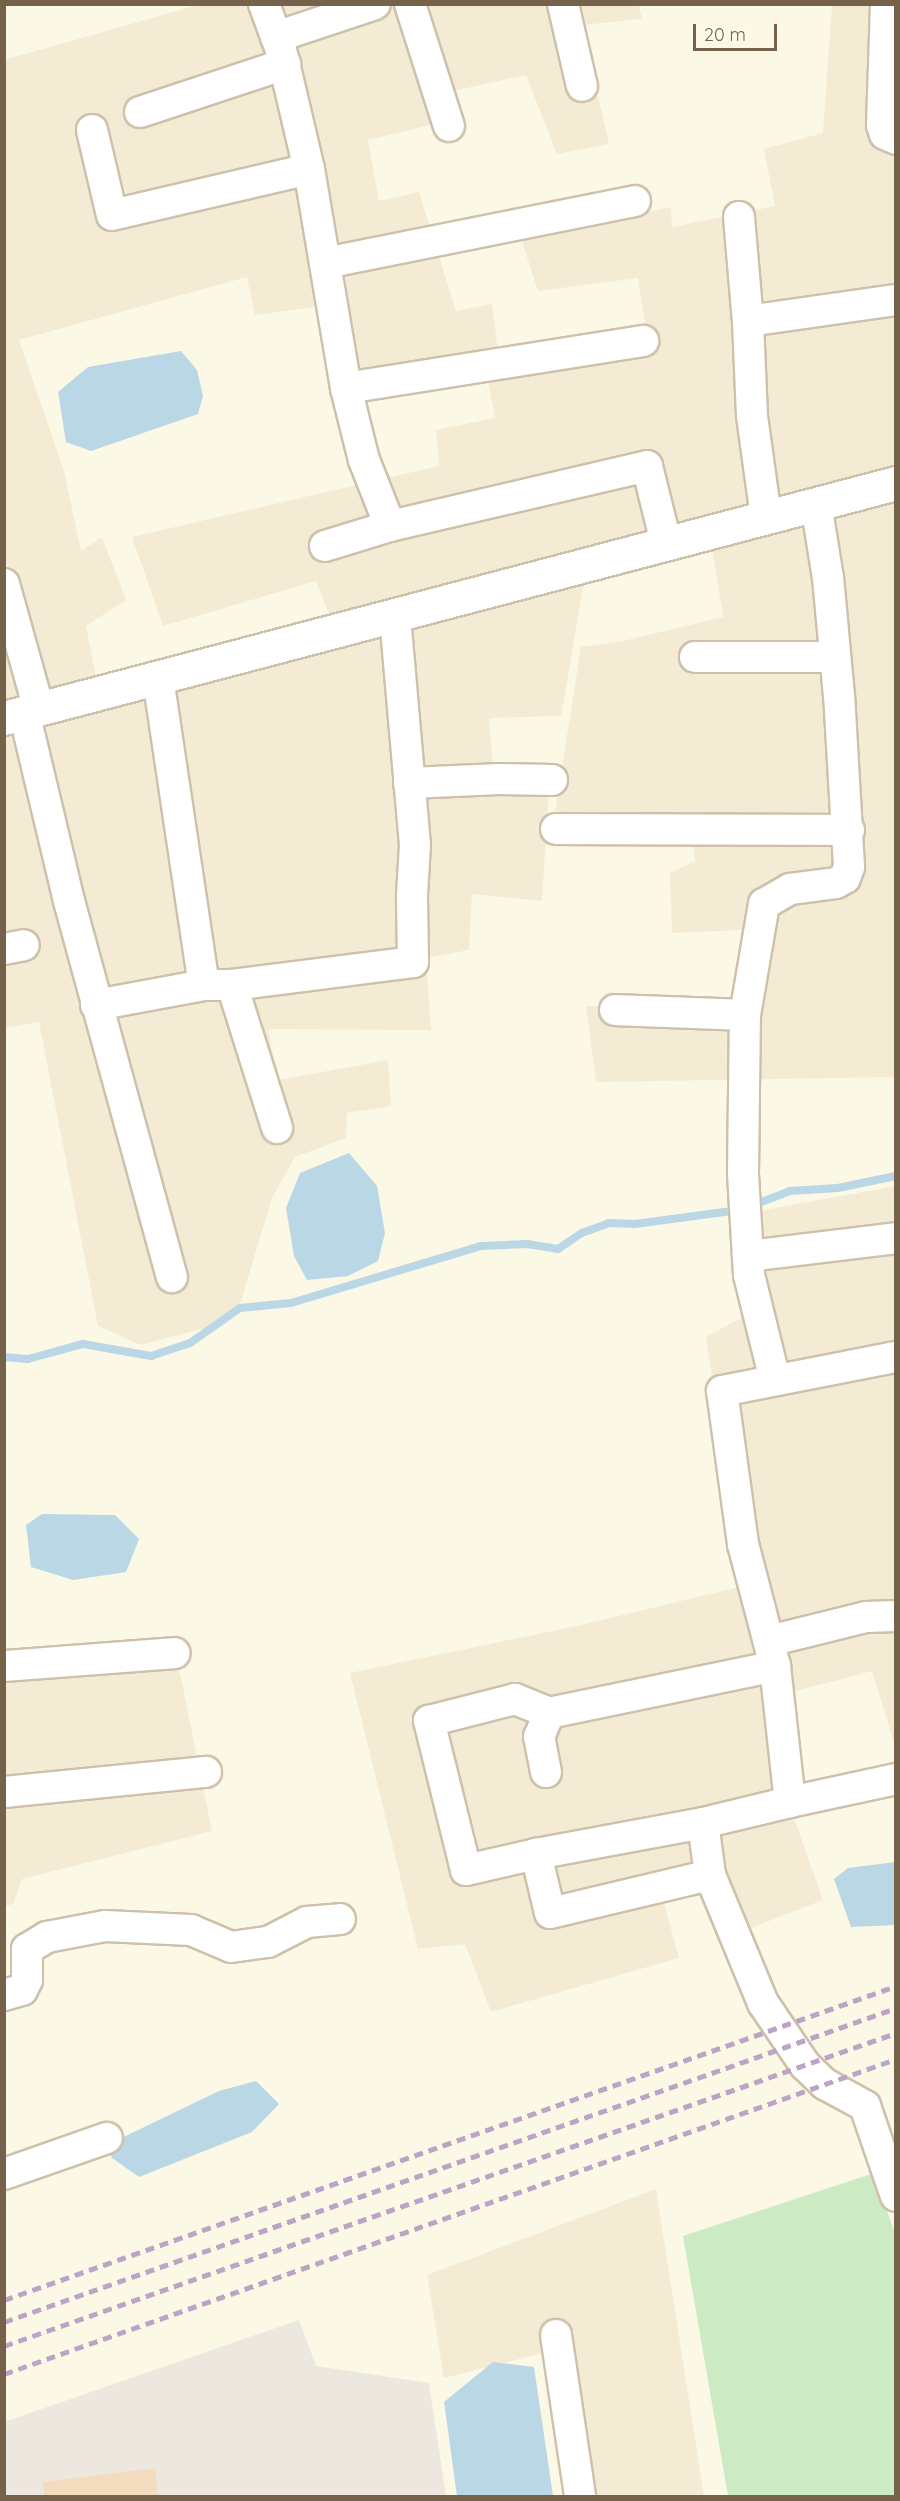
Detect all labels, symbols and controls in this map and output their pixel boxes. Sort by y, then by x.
scale bar [696,12,780,50]
text: 20 m [704,23,746,46]

